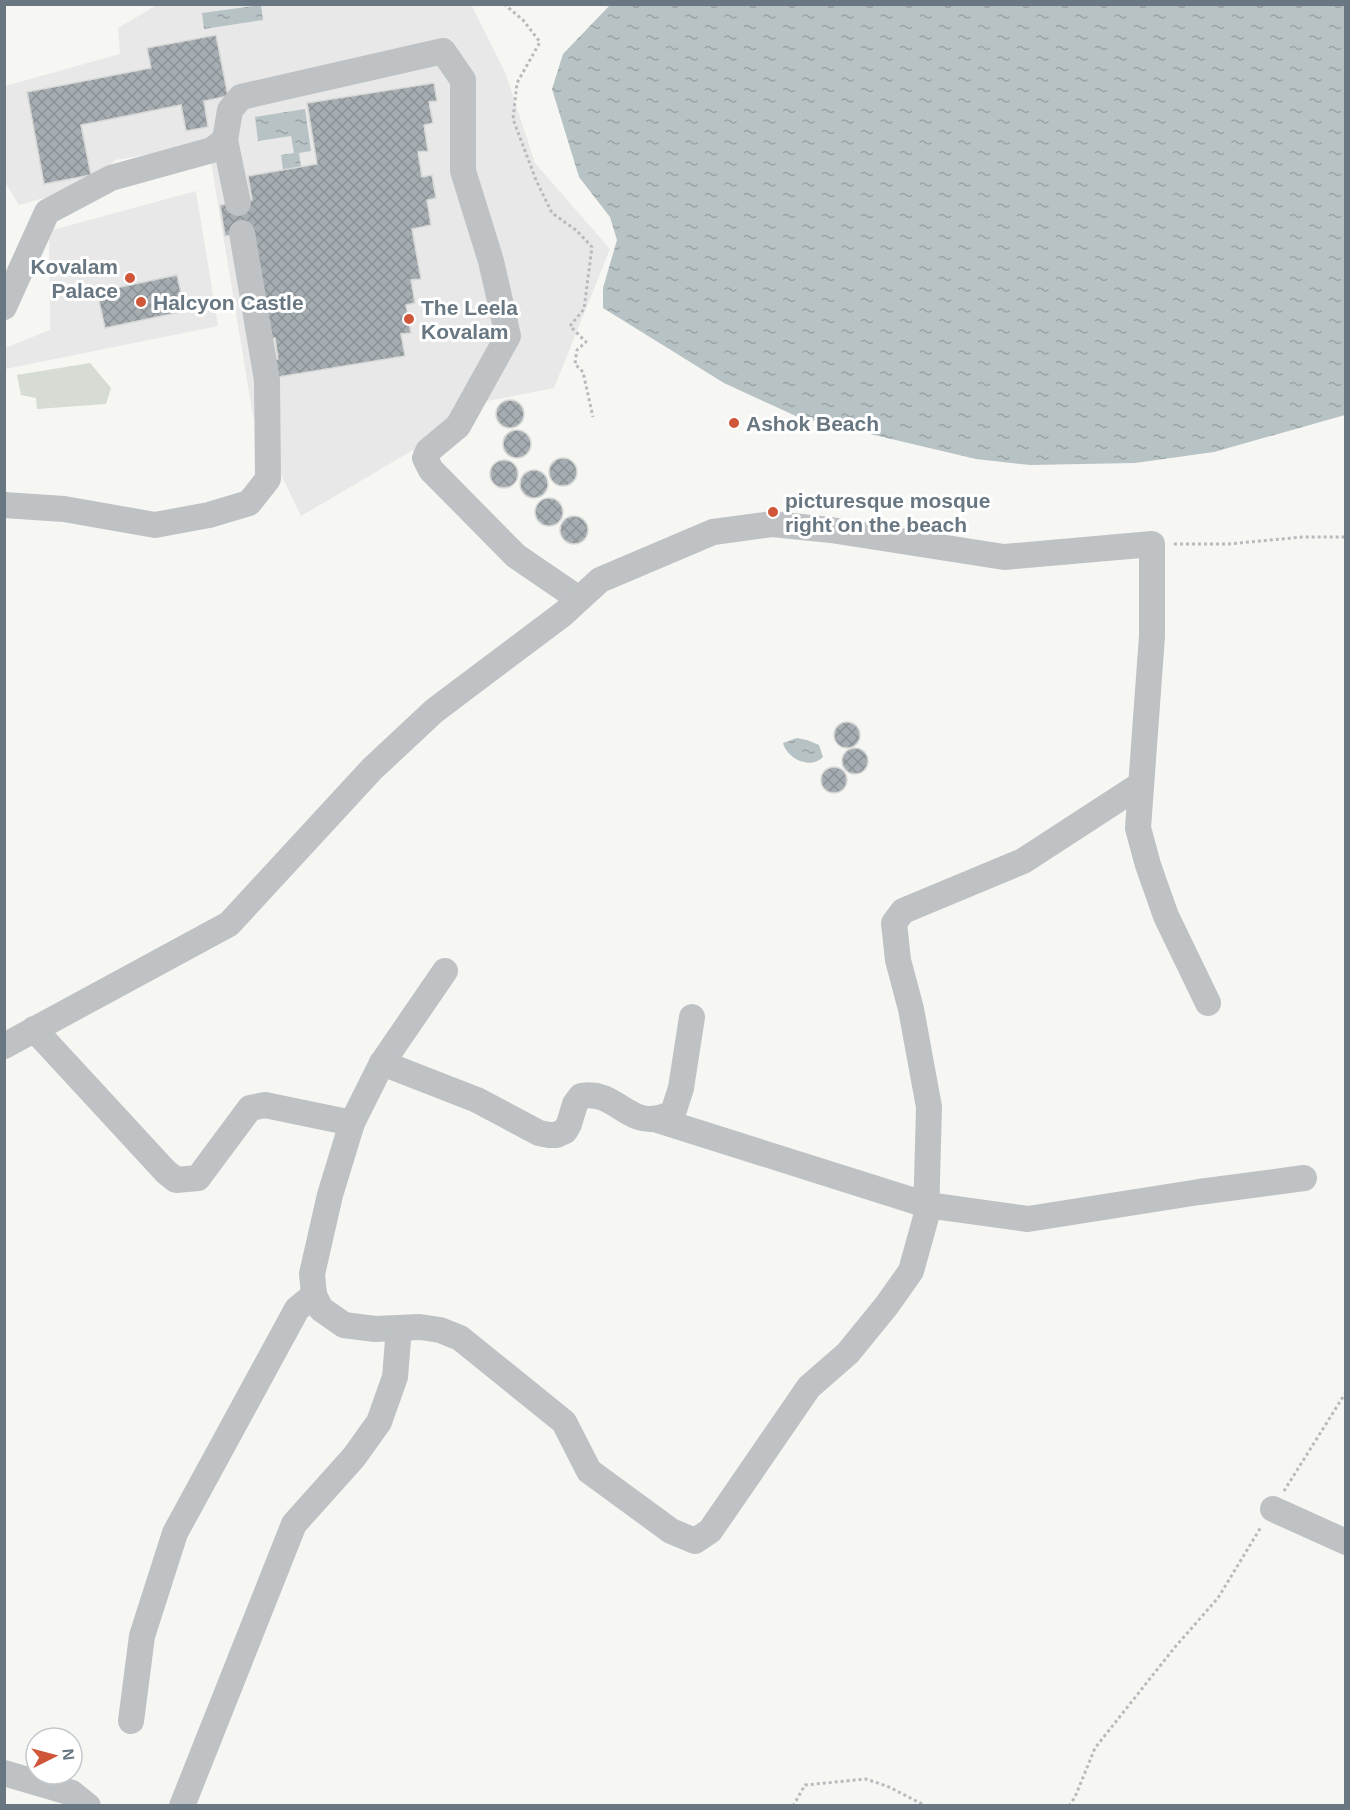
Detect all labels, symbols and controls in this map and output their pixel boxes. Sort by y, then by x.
place label: Kovalam Palace [30,255,118,302]
marker: Kovalam Palace [123,271,137,285]
place label: Halcyon Castle [153,291,304,314]
marker: Halcyon Castle [134,295,148,309]
place label: The Leela Kovalam [421,296,518,343]
marker: The Leela Kovalam [402,312,416,326]
place label: Ashok Beach [746,412,879,435]
marker: Ashok Beach [727,416,741,430]
place label: picturesque mosque right on the beach [785,489,990,536]
marker: picturesque mosque right on the beach [766,505,780,519]
north arrow [24,1726,84,1786]
text: N [59,1748,77,1761]

